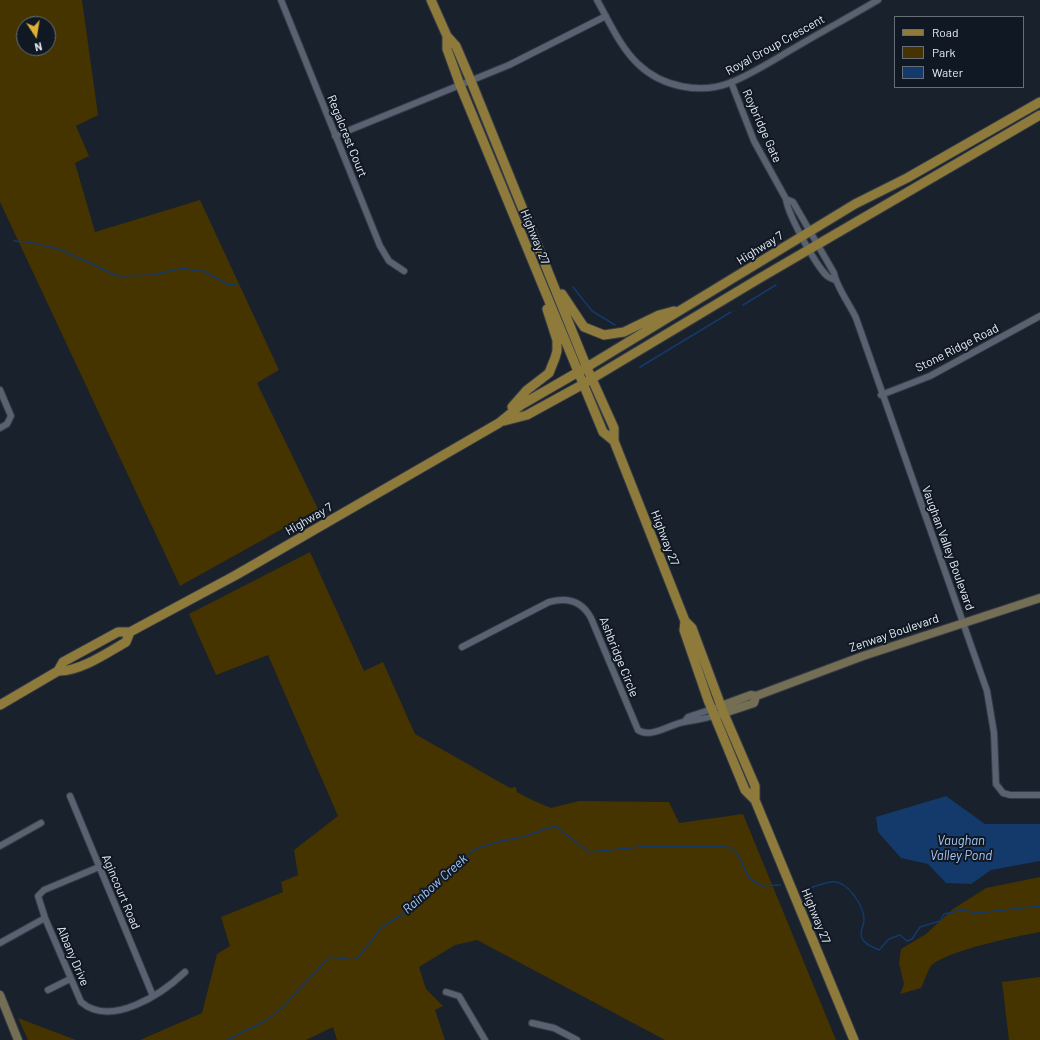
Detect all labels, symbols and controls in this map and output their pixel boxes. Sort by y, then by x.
street label: Royal Group Crescent [723,12,827,78]
north arrow [16,16,56,56]
legend [894,16,1024,88]
text: Road [932,25,959,39]
text: N [33,40,43,54]
text: Park [932,45,956,59]
text: Water [932,65,963,79]
street label: Roybridge Gate [739,87,785,165]
street label: Regalcrest Court [324,93,370,179]
street label: Highway 27 [517,207,553,267]
street label: Highway 7 [734,228,786,268]
street label: Stone Ridge Road [913,321,1001,375]
street label: Vaughan Valley Boulevard [919,484,977,612]
street label: Highway 7 [283,500,335,538]
street label: Highway 27 [648,508,682,568]
street label: Zenway Boulevard [847,611,941,655]
street label: Ashbridge Circle [596,615,642,699]
water label: Vaughan Valley Pond [930,833,992,864]
water label: Rainbow Creek [399,851,471,917]
street label: Agincourt Road [99,852,143,932]
street label: Highway 27 [798,886,834,946]
street label: Albany Drive [54,924,92,988]

